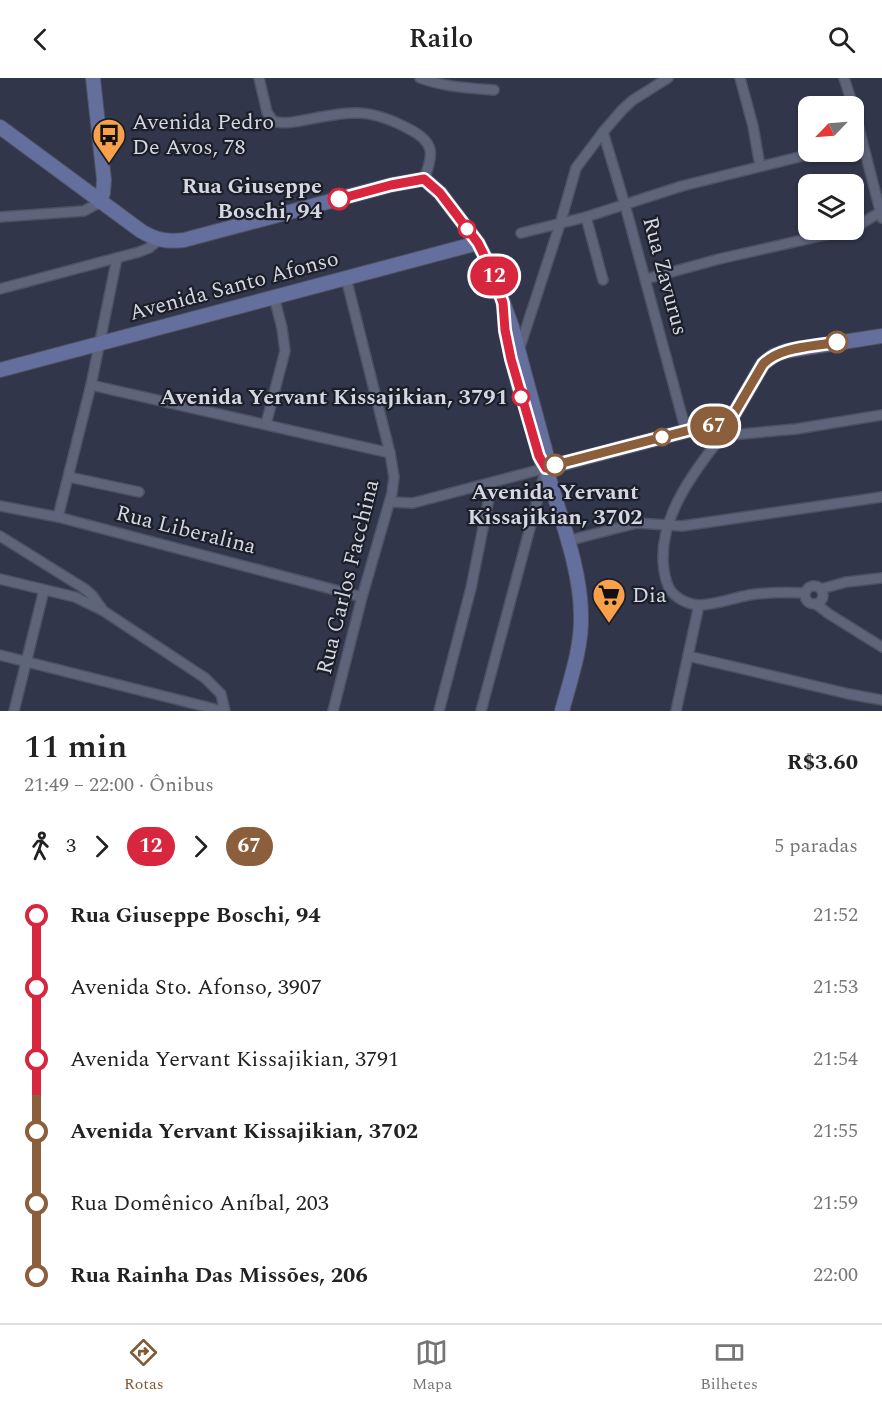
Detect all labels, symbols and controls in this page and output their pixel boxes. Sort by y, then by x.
text: Railo [409,18,473,60]
icon: back [24,23,57,56]
icon: search [825,23,858,56]
north arrow [798,96,864,162]
map controls [798,96,864,240]
place label: Avenida Pedro De Avos, 78 [132,106,274,164]
bus stop icon: Avenida Pedro De Avos, 78 [91,117,127,164]
place label: Rua Giuseppe Boschi, 94 [182,170,323,228]
button: layers [798,174,864,240]
marker: Rua Giuseppe Boschi, 94 [328,188,350,210]
street label: Rua Zavurus [633,213,697,339]
unlabelled marker [458,220,476,238]
street label: Avenida Santo Afonso [126,242,342,330]
line badge: 12 [467,256,521,296]
text: 12 [482,260,506,292]
unlabelled marker [826,331,848,353]
place label: Avenida Yervant Kissajikian, 3791 [160,381,508,414]
marker: Avenida Yervant Kissajikian, 3791 [512,388,530,406]
line badge: 67 [687,406,741,446]
text: 67 [702,410,726,442]
unlabelled marker [653,428,671,446]
marker: Avenida Yervant Kissajikian, 3702 [544,454,566,476]
street label: Rua Carlos Facchina [308,476,388,678]
place label: Avenida Yervant Kissajikian, 3702 [467,476,643,534]
street label: Rua Liberalina [112,497,260,563]
supermarket icon: Dia [591,577,627,624]
place label: Dia [632,579,667,612]
text: 11 min [24,722,127,772]
text: R$3.60 [787,746,858,779]
text: 21:49 – 22:00 · Ônibus [24,770,214,800]
icon: walk [24,830,57,863]
icon: forward [85,830,118,863]
text: 12 [139,830,163,862]
icon: forward [184,830,217,863]
text: 67 [238,830,261,862]
text: 3 [66,831,76,861]
text: 5 paradas [774,831,858,861]
text: Rua Giuseppe Boschi, 94 [70,899,321,932]
text: 21:52 [813,900,858,930]
text: Avenida Sto. Afonso, 3907 [70,971,322,1004]
text: 21:53 [813,972,858,1002]
text: Avenida Yervant Kissajikian, 3791 [70,1043,399,1076]
text: 21:54 [813,1044,858,1074]
text: Avenida Yervant Kissajikian, 3702 [70,1115,418,1148]
text: 21:55 [813,1116,858,1146]
text: Rua Domênico Aníbal, 203 [70,1187,329,1220]
text: 21:59 [813,1188,858,1218]
text: Rua Rainha Das Missões, 206 [70,1259,368,1292]
text: 22:00 [813,1260,858,1290]
tab: Rotas [124,1336,164,1396]
tab: Mapa [412,1336,452,1396]
tab: Bilhetes [700,1336,758,1396]

